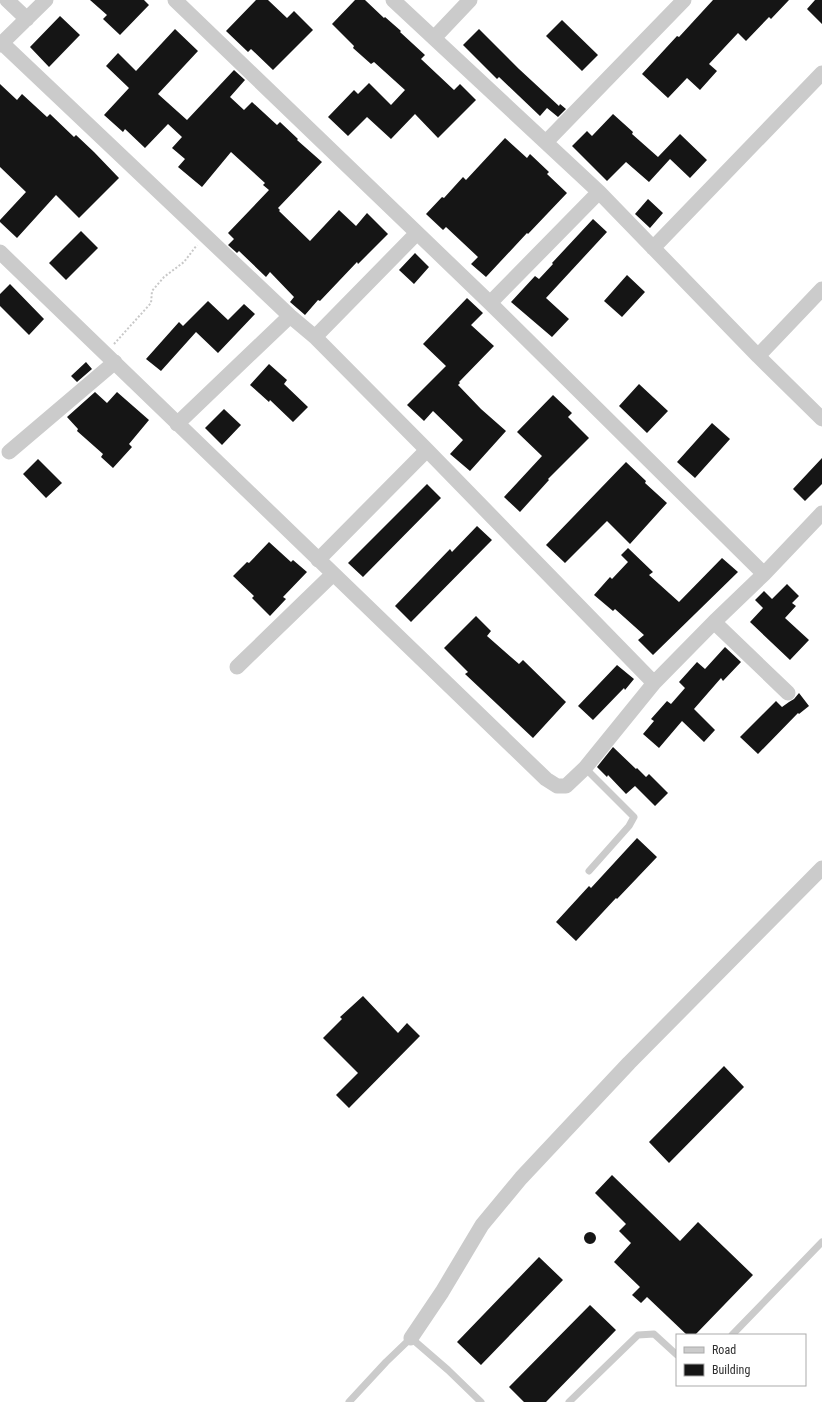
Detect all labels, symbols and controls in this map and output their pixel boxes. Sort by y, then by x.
legend [676,1334,806,1386]
text: Road [712,1343,736,1357]
text: Building [712,1363,750,1377]

